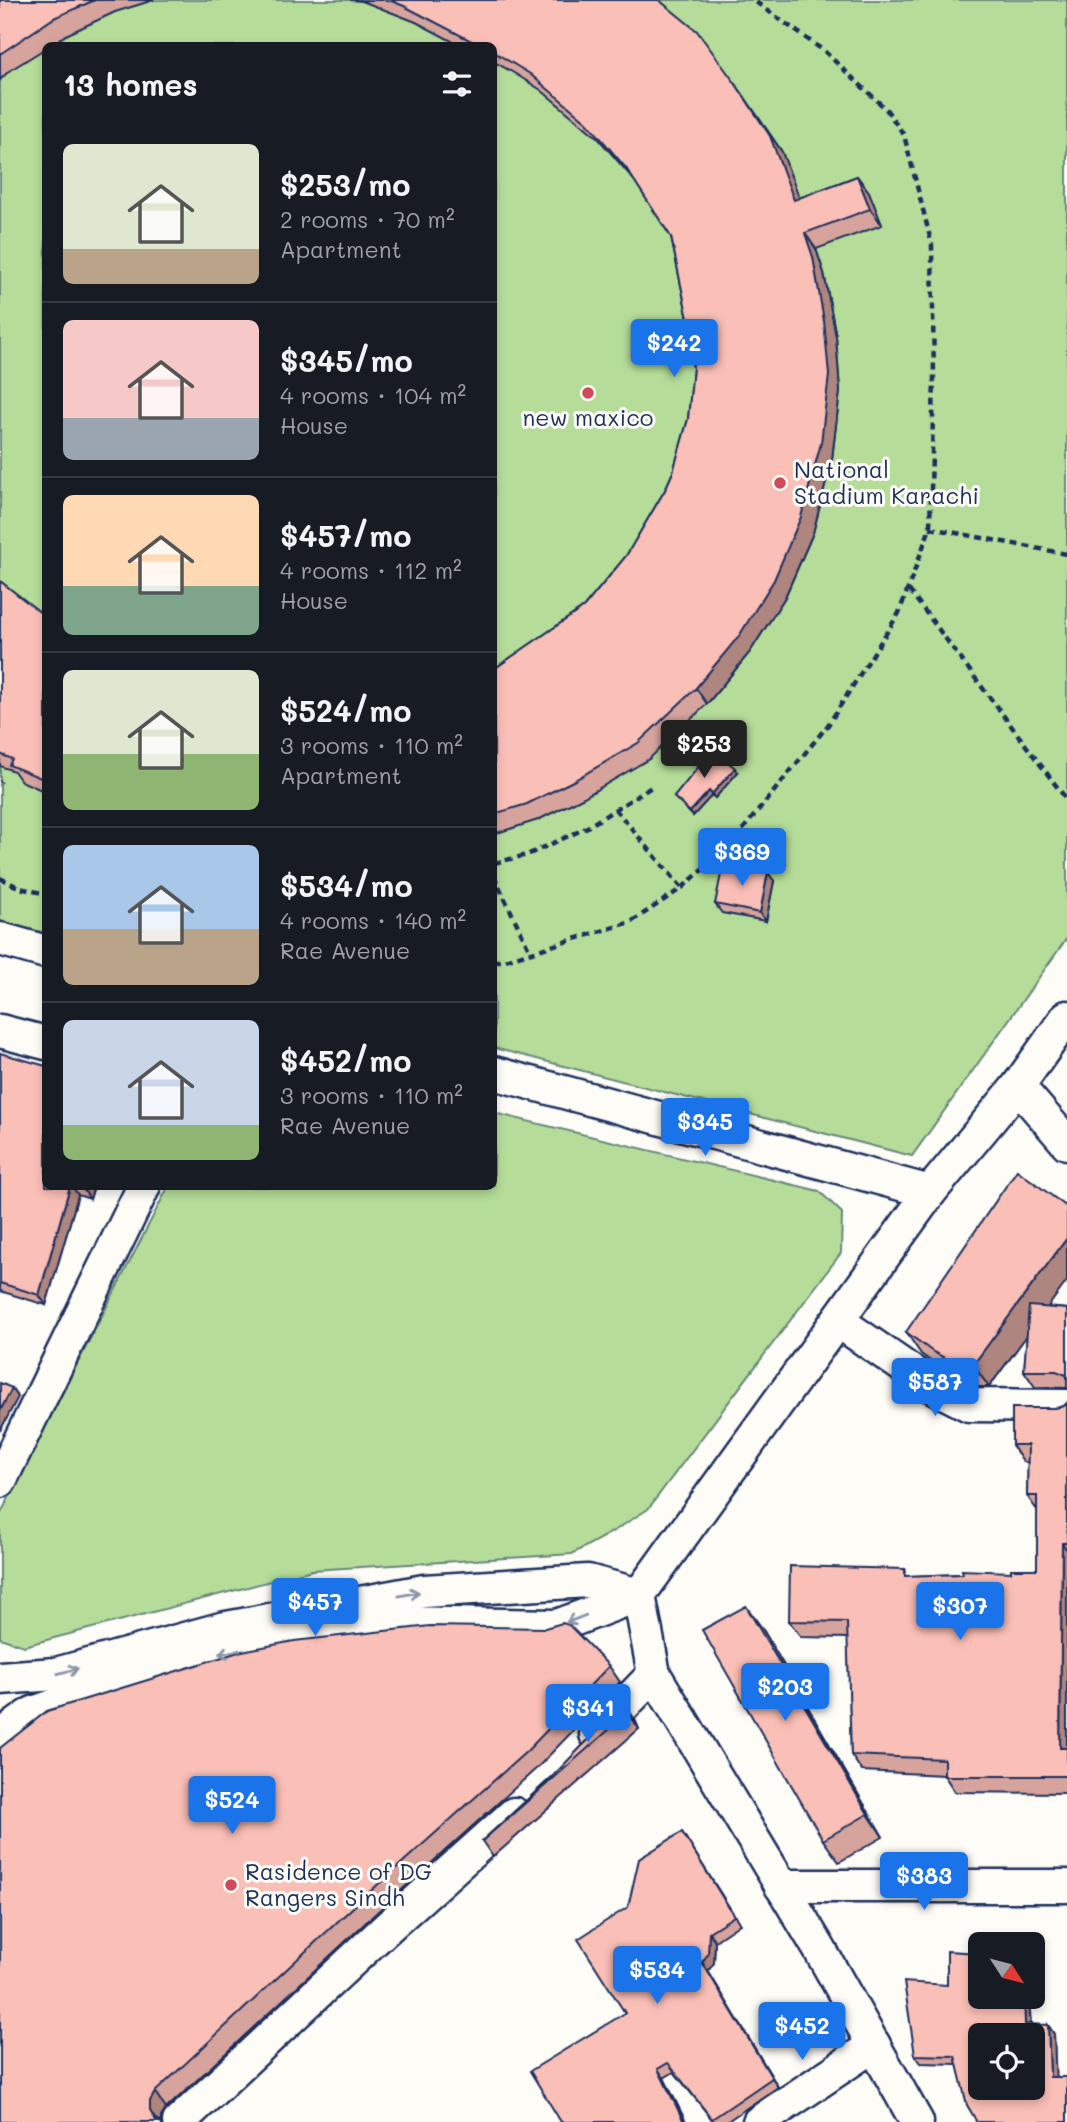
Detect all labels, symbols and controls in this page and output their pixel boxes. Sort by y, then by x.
text: 13 homes [63,64,198,104]
icon: filters [438,65,476,103]
text: $253/mo [280,164,410,204]
icon: home [119,172,203,256]
text: 2 rooms · 70 m² [280,204,455,234]
text: Apartment [280,234,402,264]
pin: $242 [633,320,715,379]
text: $242 [647,327,701,357]
text: $345/mo [280,340,413,380]
icon: home [119,348,203,432]
text: 4 rooms · 104 m² [280,380,466,410]
marker: new maxico [580,385,596,401]
place label: new maxico [523,402,653,432]
text: House [280,410,348,440]
place label: National Stadium Karachi [794,454,979,510]
marker: National Stadium Karachi [772,475,788,491]
text: $457/mo [280,515,411,555]
icon: home [119,523,203,607]
text: 4 rooms · 112 m² [280,555,462,585]
text: House [280,585,348,615]
text: $524/mo [280,690,411,730]
icon: home [119,698,203,782]
pin: $253 [663,720,745,780]
text: $253 [677,728,731,758]
text: 3 rooms · 110 m² [280,730,463,760]
text: Apartment [280,760,402,790]
pin: $369 [701,828,783,888]
text: $369 [714,836,770,866]
text: $534/mo [280,865,413,905]
icon: home [119,873,203,957]
text: 4 rooms · 140 m² [280,905,466,935]
text: Rae Avenue [280,935,410,965]
text: $452/mo [280,1040,411,1080]
icon: home [119,1048,203,1132]
text: 3 rooms · 110 m² [280,1080,463,1110]
pin: $345 [664,1098,746,1158]
text: $345 [677,1106,733,1136]
text: Rae Avenue [280,1110,410,1140]
pin: $587 [894,1358,976,1418]
text: $587 [908,1366,962,1396]
pin: $457 [274,1578,356,1638]
pin: $307 [919,1582,1001,1642]
text: $457 [287,1586,343,1616]
one-way arrow [397,1586,420,1600]
text: $307 [932,1590,988,1620]
one-way arrow [565,1613,587,1626]
one-way arrow [218,1646,241,1660]
one-way arrow [56,1664,78,1677]
pin: $203 [744,1664,826,1723]
text: $203 [757,1671,813,1701]
pin: $341 [547,1684,629,1744]
text: $341 [562,1692,614,1722]
pin: $524 [191,1776,273,1836]
text: $524 [204,1784,260,1814]
pin: $383 [883,1853,965,1912]
place label: Rasidence of DG Rangers Sindh [245,1856,432,1912]
text: $383 [896,1860,952,1890]
marker: Rasidence of DG Rangers Sindh [223,1877,239,1893]
north arrow [968,1932,1045,2009]
map controls [968,1932,1045,2100]
pin: $534 [616,1946,698,2006]
text: $534 [629,1954,685,1984]
pin: $452 [761,2002,843,2062]
text: $452 [774,2010,830,2040]
button: locate [968,2023,1045,2100]

